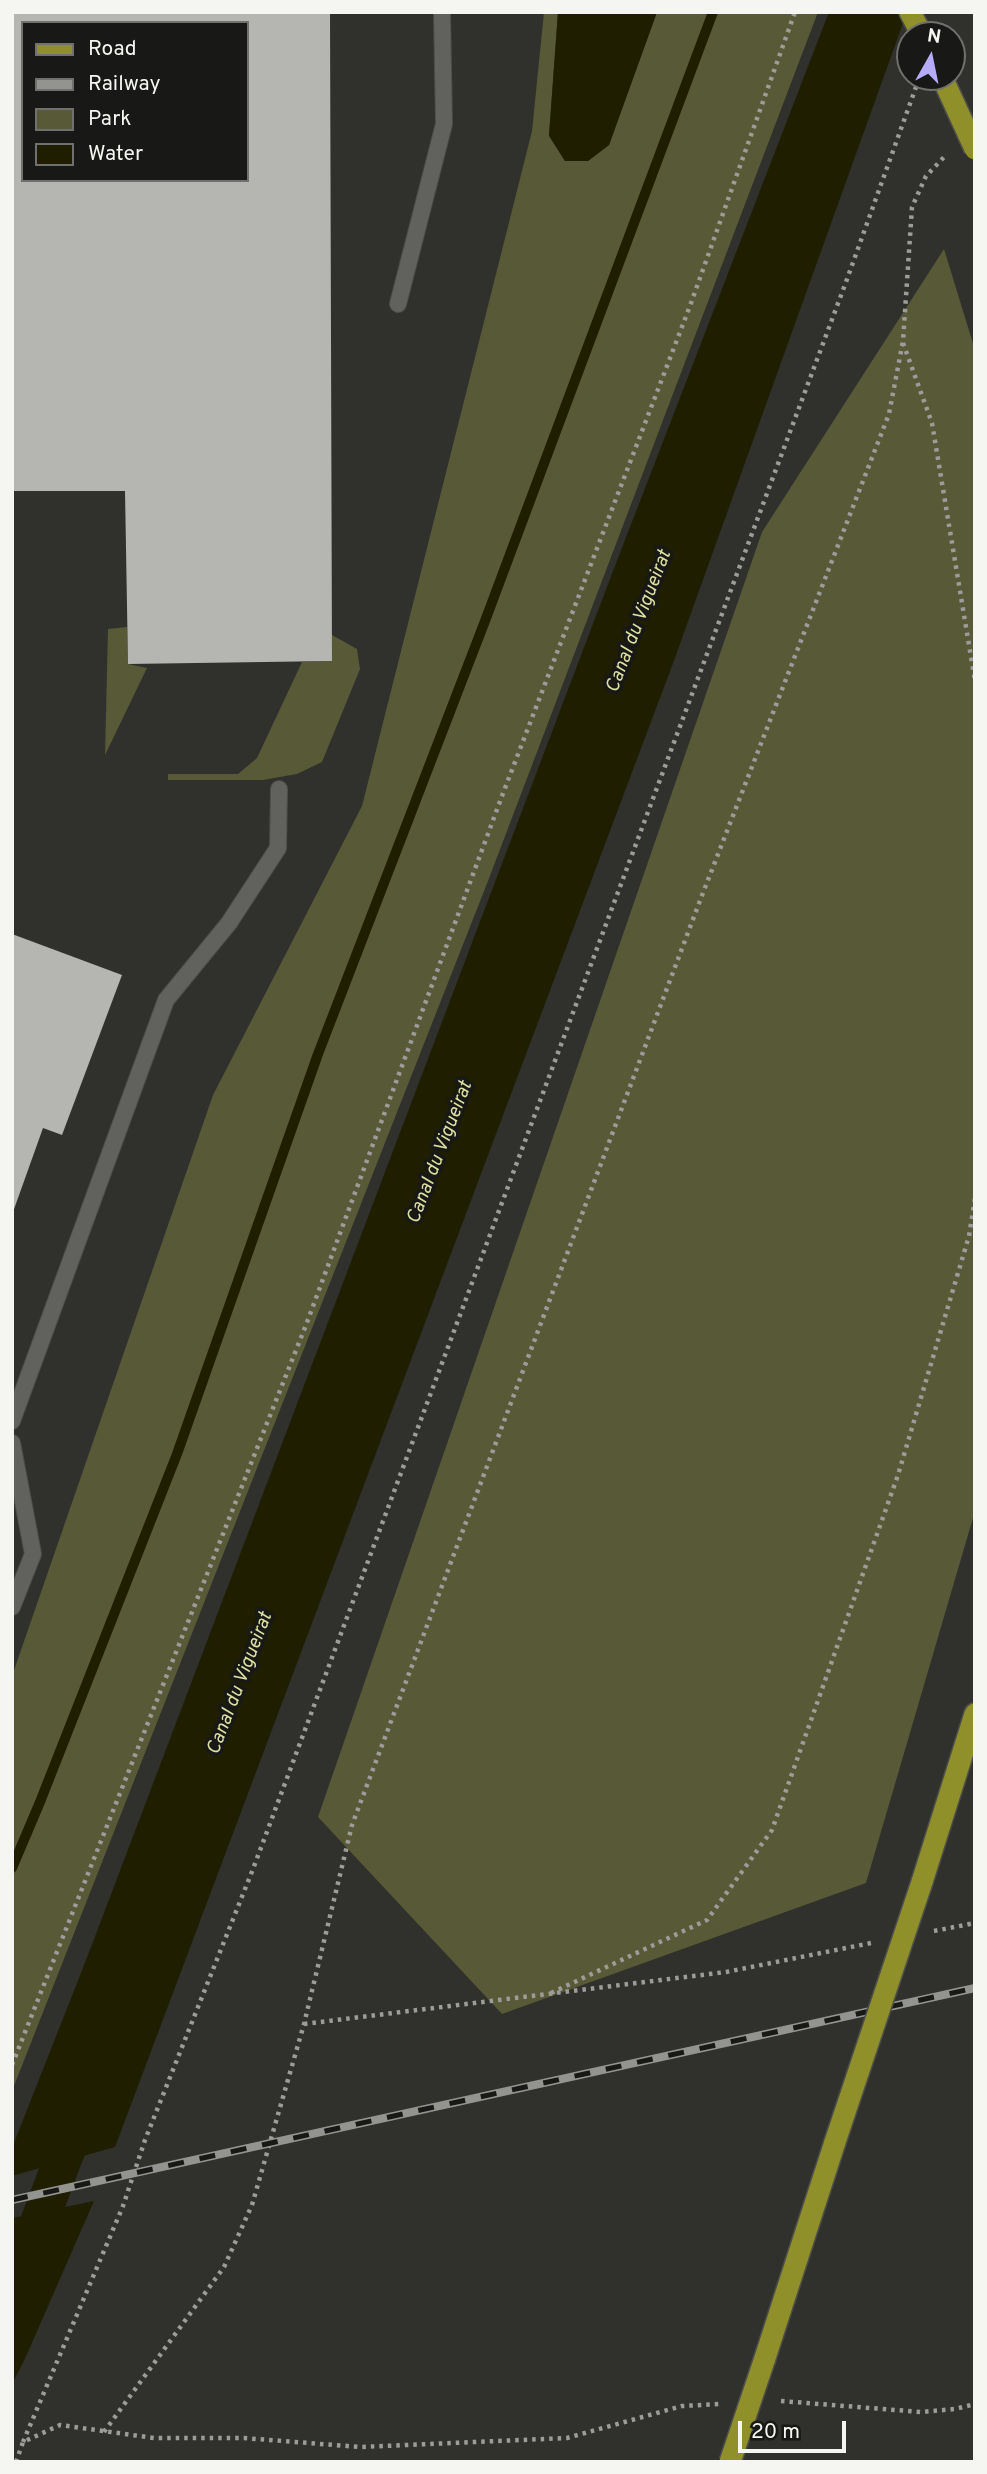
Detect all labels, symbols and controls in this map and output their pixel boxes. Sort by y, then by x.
legend [21,21,248,182]
north arrow [896,21,966,91]
text: N [925,24,943,50]
text: Road [88,36,137,63]
text: Railway [88,71,161,98]
text: Park [88,106,131,133]
text: Water [88,141,143,168]
water label: Canal du Vigueirat [602,548,678,696]
water label: Canal du Vigueirat [403,1079,479,1227]
water label: Canal du Vigueirat [203,1610,279,1758]
scale bar [742,2408,850,2452]
text: 20 m [751,2419,800,2446]

